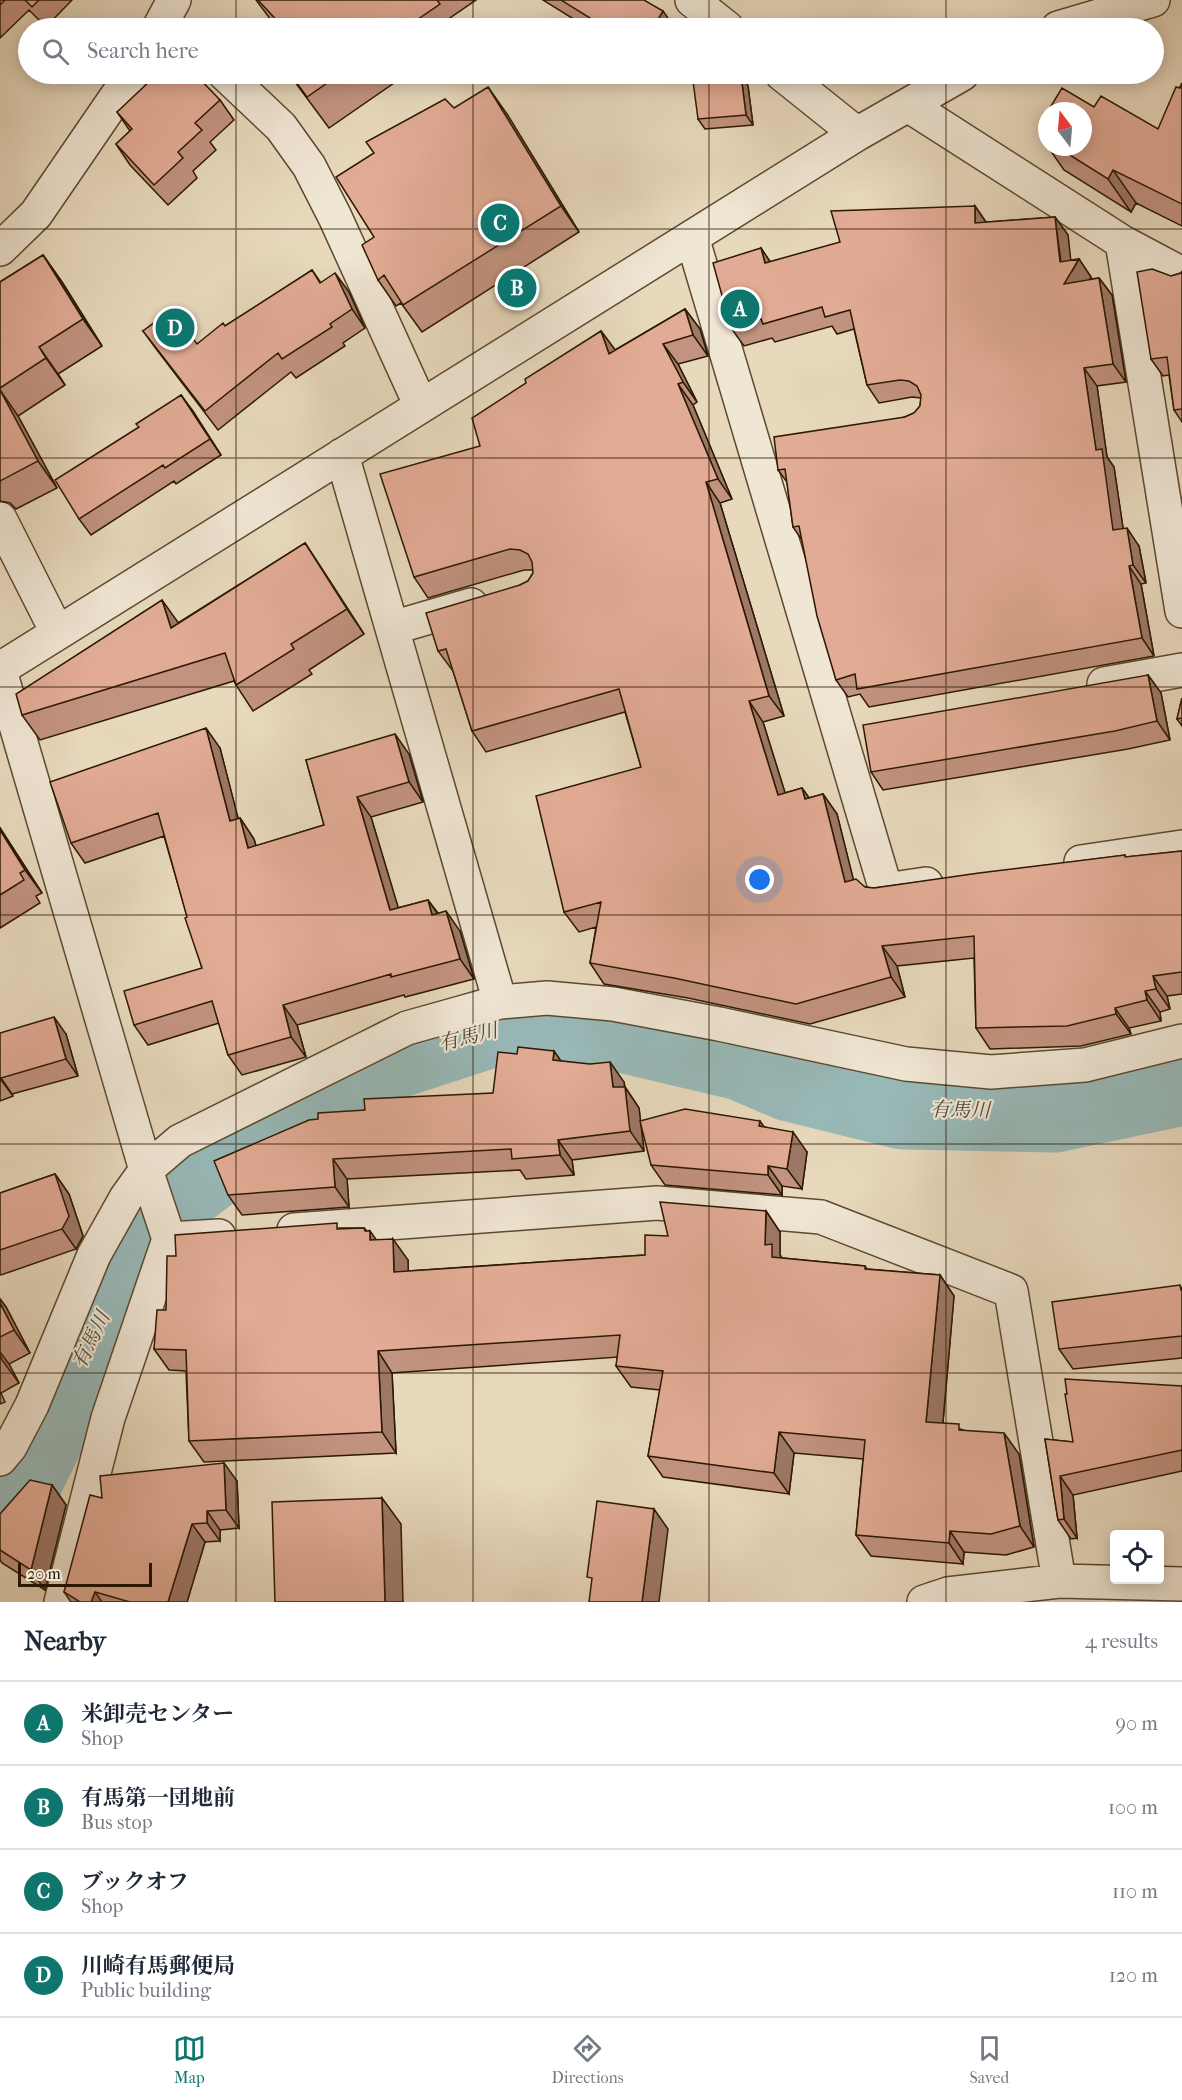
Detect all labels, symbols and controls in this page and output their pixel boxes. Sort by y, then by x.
search box [18,18,1164,84]
icon: search [39,35,72,68]
text: Search here [87,38,199,64]
north arrow [1038,102,1092,156]
pin: C [480,200,520,246]
pin: B [498,266,536,310]
pin: A [720,286,760,332]
pin: D [156,306,195,350]
your location [745,865,774,894]
water label: 有馬川 [436,1018,502,1055]
water label: 有馬川 [930,1098,992,1122]
water label: 有馬川 [68,1306,115,1372]
map controls [1110,1530,1164,1584]
button: locate [1110,1530,1164,1584]
scale bar [18,1560,152,1588]
text: 20 m [27,1564,61,1583]
text: Nearby [24,1626,106,1657]
text: 4 results [1085,1630,1158,1653]
text: 米卸売センター [81,1701,234,1727]
text: A [37,1712,50,1735]
text: 90 m [1116,1712,1158,1735]
text: Shop [81,1727,123,1750]
text: 有馬第一団地前 [81,1785,235,1811]
text: B [37,1796,50,1819]
text: 100 m [1108,1796,1158,1819]
text: Bus stop [81,1811,153,1834]
text: ブックオフ [81,1869,189,1895]
text: C [37,1880,50,1903]
text: 110 m [1112,1880,1158,1903]
text: Shop [81,1895,123,1918]
text: 川崎有馬郵便局 [81,1953,235,1979]
text: D [36,1964,51,1987]
text: 120 m [1109,1964,1158,1987]
text: Public building [81,1979,211,2002]
tab: Map [173,2032,206,2087]
tab: Directions [552,2032,624,2087]
tab: Saved [969,2032,1009,2087]

